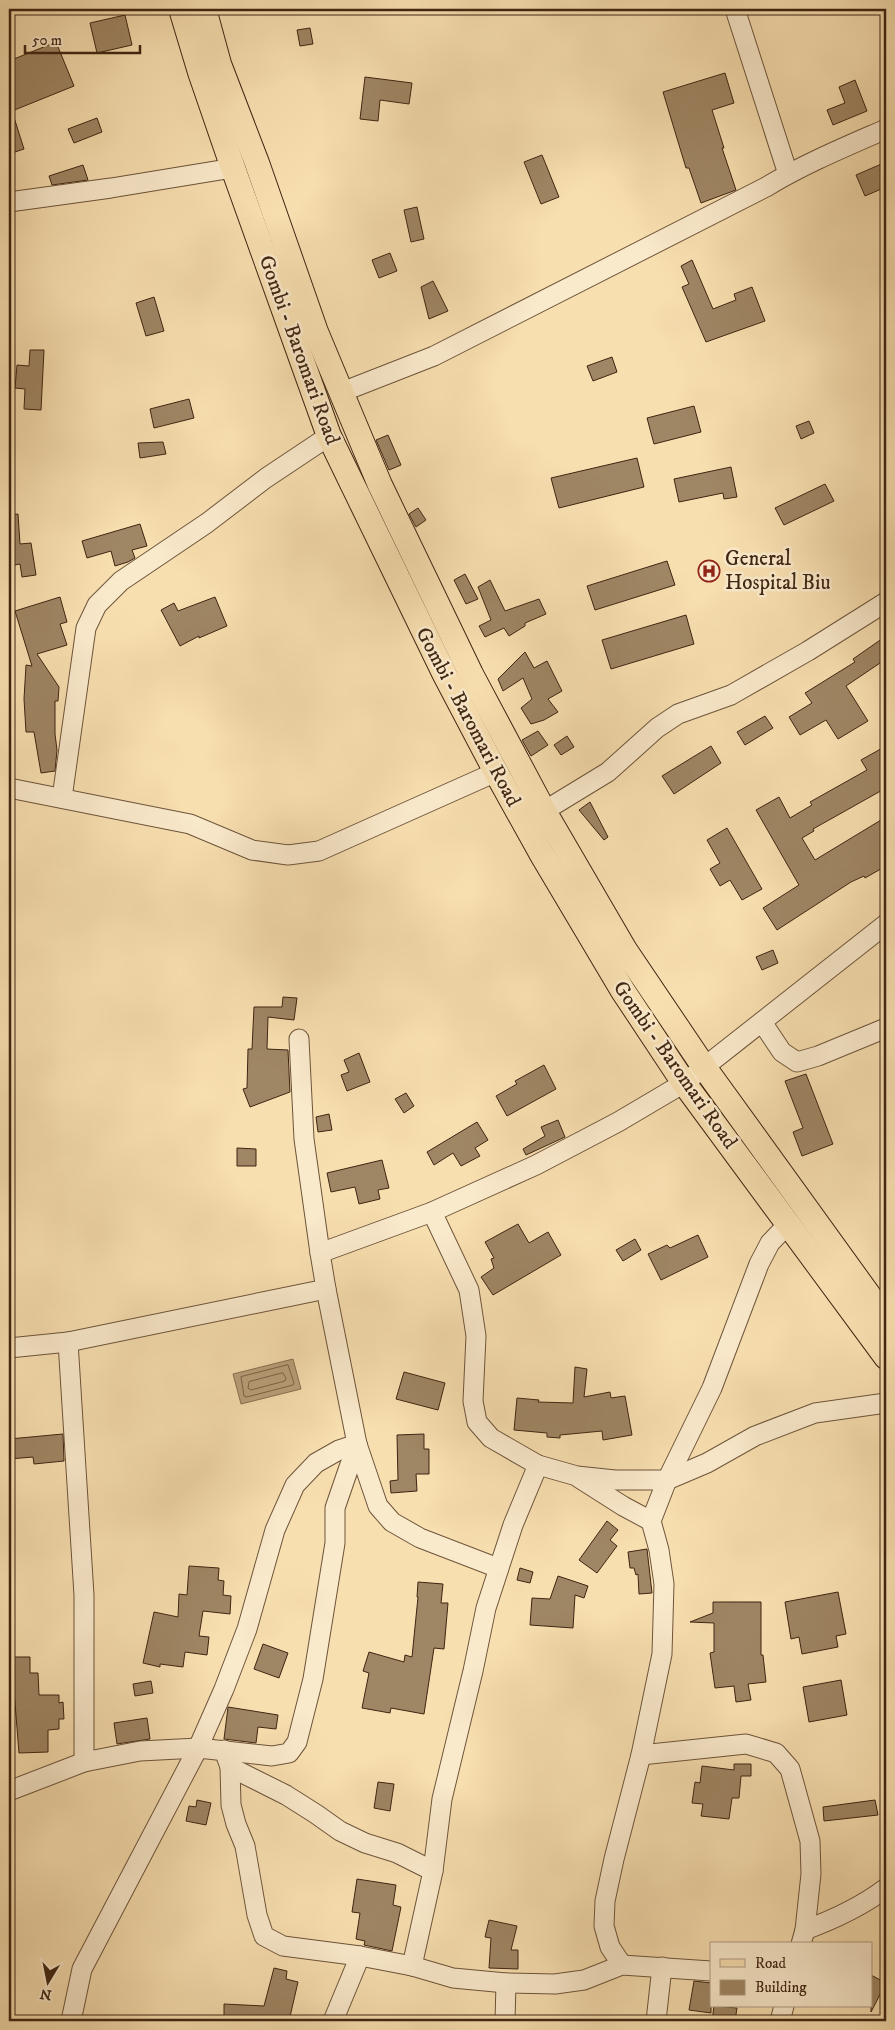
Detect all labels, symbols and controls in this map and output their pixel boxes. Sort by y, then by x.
scale bar [25,22,140,54]
text: 50 m [32,31,62,50]
street label: Gombi - Baromari Road [253,252,346,449]
place label: General Hospital Biu [725,546,831,596]
hospital icon: General Hospital Biu [697,559,721,583]
street label: Gombi - Baromari Road [410,623,527,812]
street label: Gombi - Baromari Road [607,976,743,1155]
legend [710,1942,872,2008]
text: Road [755,1954,787,1973]
north arrow [22,1958,72,2008]
text: Building [755,1978,807,1997]
text: N [38,1984,53,2004]

